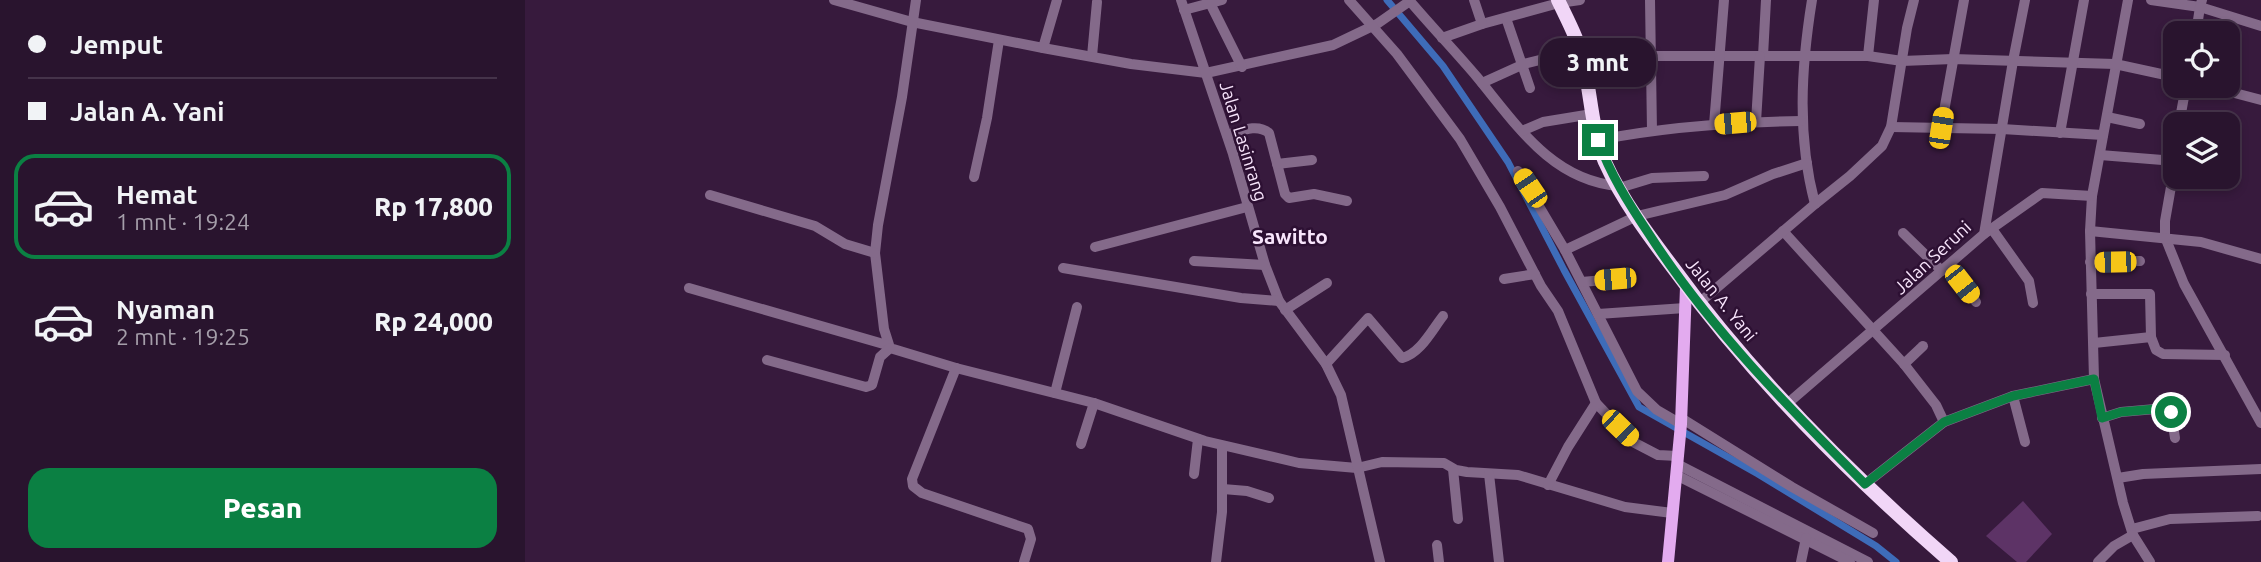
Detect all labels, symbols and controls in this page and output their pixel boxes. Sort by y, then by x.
map controls [2163,21,2240,189]
button: locate [2163,21,2240,98]
text: Jemput [70,30,163,59]
callout: 3 mnt [1540,38,1656,88]
text: 3 mnt [1567,50,1629,75]
street label: Jalan Lasinrang [1216,79,1272,203]
text: Jalan A. Yani [70,97,224,126]
car [1928,106,1955,150]
car [1714,111,1757,135]
button: layers [2163,112,2240,189]
route end [1582,124,1614,156]
car [1510,165,1551,211]
icon: car [32,175,95,238]
text: Hemat [116,180,198,209]
text: Rp 17,800 [374,192,493,221]
text: 1 mnt · 19:24 [116,209,250,234]
street label: Jalan Seruni [1889,216,1975,298]
district label: Sawitto [1252,224,1328,248]
car [2094,251,2137,273]
street label: Jalan A. Yani [1682,253,1762,345]
car [1941,261,1984,307]
car [1594,267,1637,291]
icon: car [32,290,95,353]
text: Nyaman [116,295,215,324]
text: Rp 24,000 [374,307,493,336]
text: 2 mnt · 19:25 [116,324,250,349]
route start [2155,396,2187,428]
car [1598,406,1643,450]
button: Pesan [28,468,497,548]

